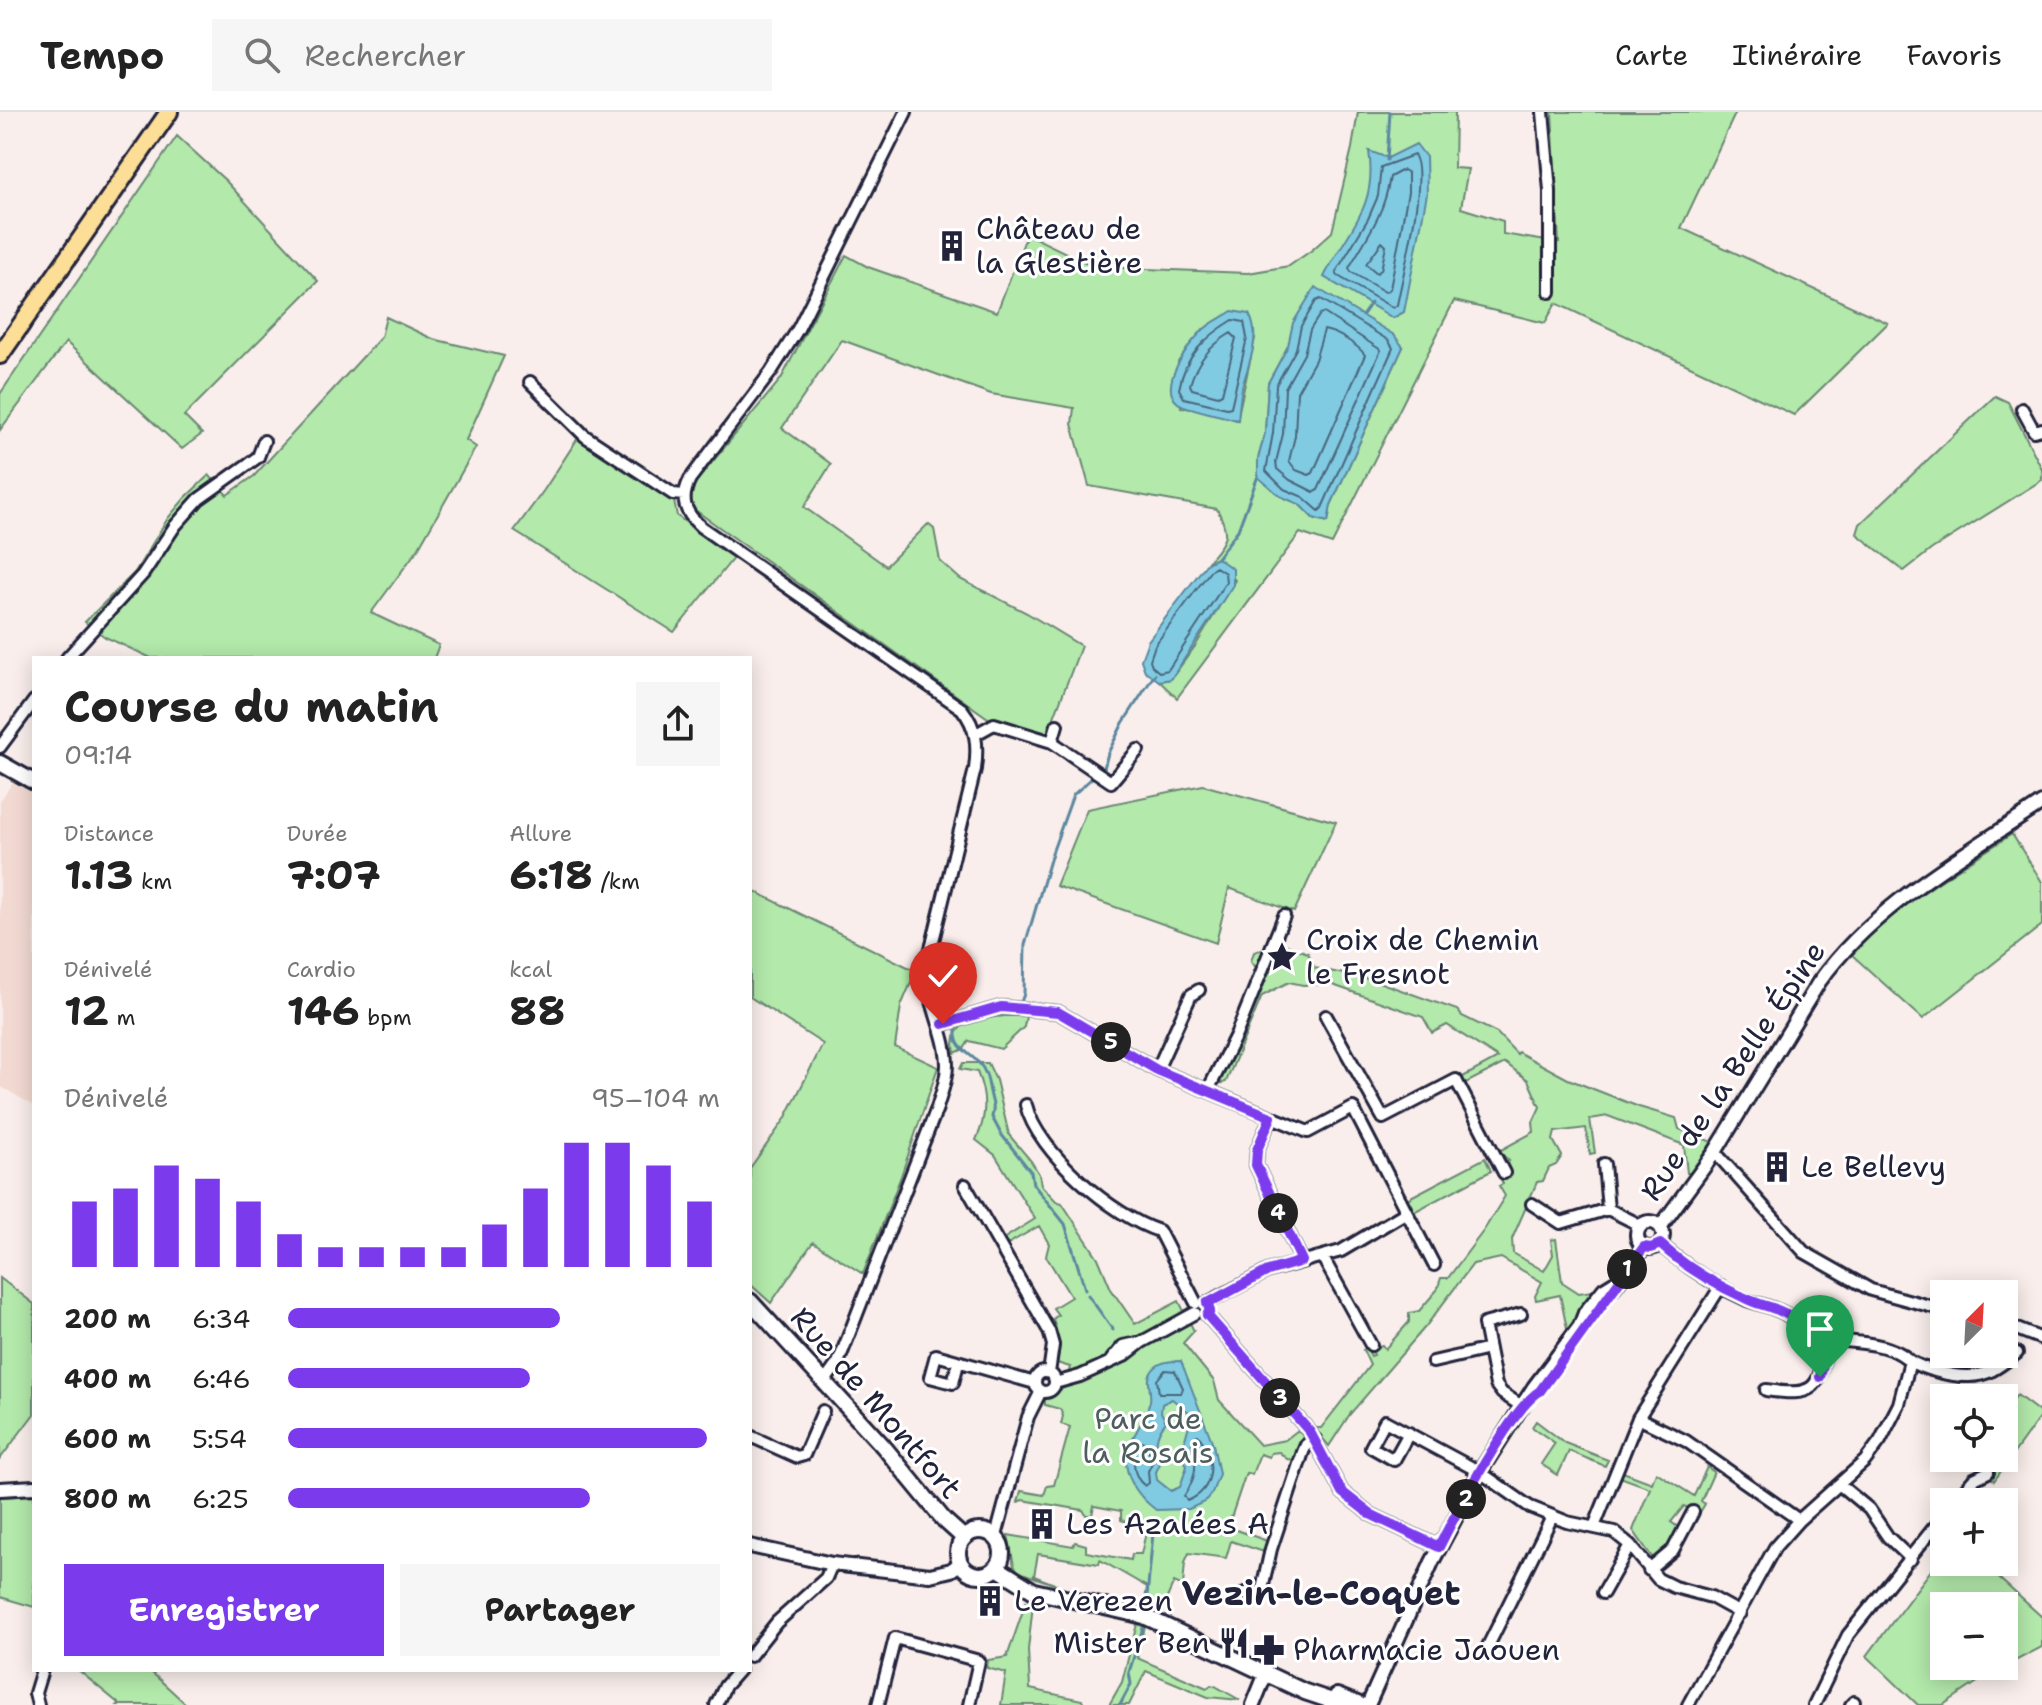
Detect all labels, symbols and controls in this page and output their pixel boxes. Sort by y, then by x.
search box [212,19,772,91]
text: Tempo [40,30,164,81]
icon: search [240,33,284,77]
text: Rechercher [304,35,466,76]
text: Carte [1615,36,1688,74]
text: Itinéraire [1732,36,1862,74]
text: Favoris [1906,36,2002,74]
place label: Château de la Glestière [976,208,1142,283]
building icon: Château de la Glestière [935,229,969,263]
text: Course du matin [64,677,439,736]
button: share [636,682,720,766]
text: 09:14 [64,737,132,772]
text: Distance [64,819,154,848]
text: Durée [287,819,348,848]
text: Allure [509,819,572,848]
text: 1.13 [64,848,134,902]
text: 7:07 [287,848,381,902]
text: 6:18 [509,848,593,902]
text: km [134,867,172,896]
text: /km [593,867,640,896]
place label: Croix de Chemin le Fresnot [1306,919,1539,994]
street label: Rue de la Belle Épine [1630,933,1835,1209]
place icon: Croix de Chemin le Fresnot [1265,940,1299,974]
pin [909,942,977,1024]
icon: check [921,954,965,998]
text: Dénivelé [64,955,152,984]
text: Cardio [287,955,356,984]
text: kcal [509,955,552,984]
text: 12 [64,984,109,1038]
text: 146 [287,984,360,1038]
text: 88 [509,984,566,1038]
text: m [109,1003,135,1032]
text: bpm [360,1003,412,1032]
pin: 5 [1091,1022,1131,1062]
text: 5 [1104,1027,1118,1056]
text: Dénivelé [64,1080,169,1115]
text: 95–104 m [591,1080,720,1115]
place label: Le Bellevy [1801,1146,1946,1187]
building icon: Le Bellevy [1760,1150,1794,1184]
pin: 4 [1258,1193,1298,1233]
text: 4 [1270,1198,1286,1227]
pin: 1 [1607,1249,1647,1289]
text: 1 [1622,1254,1632,1283]
north arrow [1930,1280,2018,1368]
map controls [1930,1280,2018,1680]
pin [1786,1295,1854,1377]
street label: Rue de Montfort [782,1298,971,1507]
text: 200 m [64,1301,151,1336]
text: 6:34 [192,1301,250,1336]
icon: arrive [1798,1307,1842,1351]
text: 400 m [64,1361,151,1396]
text: 6:46 [192,1361,251,1396]
pin: 3 [1260,1378,1300,1418]
text: 3 [1272,1383,1288,1412]
button: locate [1930,1384,2018,1472]
park label: Parc de la Rosais [1082,1398,1214,1473]
text: 600 m [64,1421,151,1456]
text: 5:54 [192,1421,247,1456]
pin: 2 [1446,1479,1486,1519]
text: 800 m [64,1481,151,1516]
text: 6:25 [192,1481,249,1516]
text: 2 [1458,1484,1474,1513]
button: + [1930,1488,2018,1576]
place label: Les Azalées A [1066,1503,1269,1544]
building icon: Les Azalées A [1025,1507,1059,1541]
button: Enregistrer [64,1564,384,1656]
button: Partager [400,1564,720,1656]
district label: Vezin-le-Coquet [1182,1570,1460,1616]
place label: Le Verezen [1014,1580,1173,1621]
building icon: Le Verezen [973,1584,1007,1618]
button: − [1930,1592,2018,1680]
place label: Mister Ben [1053,1622,1210,1663]
restaurant icon: Mister Ben [1217,1626,1251,1660]
place label: Pharmacie Jaouen [1293,1629,1560,1670]
pharmacy icon: Pharmacie Jaouen [1252,1633,1286,1667]

